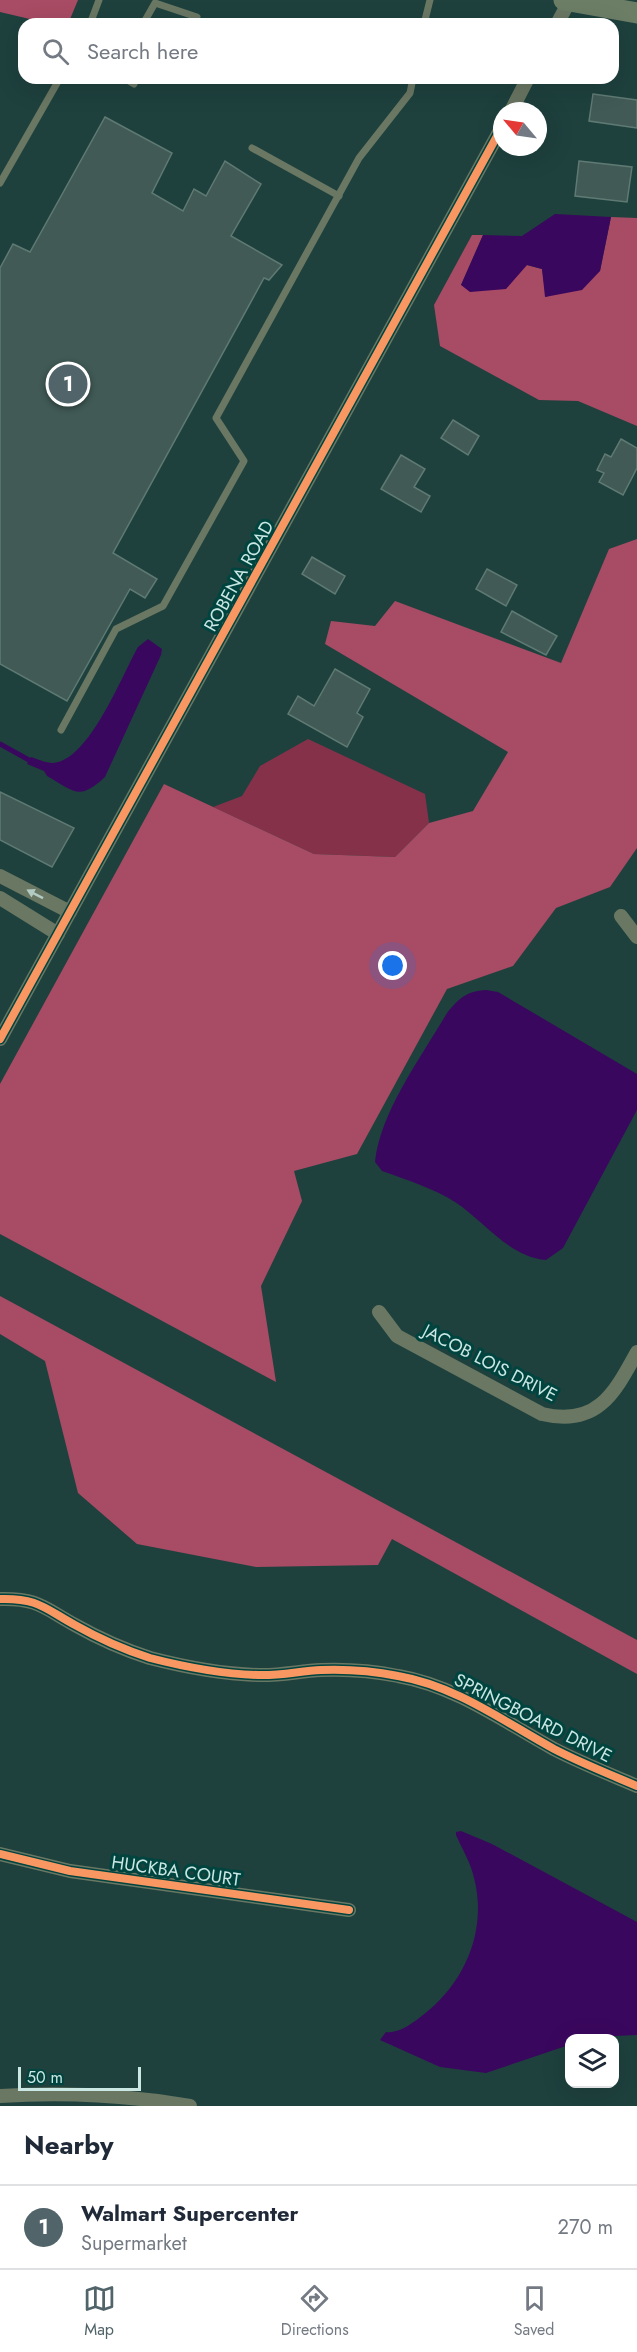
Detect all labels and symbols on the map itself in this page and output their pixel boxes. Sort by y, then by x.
north arrow [493,102,547,156]
pin: 1 [48,362,88,406]
street label: ROBENA ROAD [198,516,280,636]
one-way arrow [26,890,43,899]
your location [378,951,407,980]
street label: JACOB LOIS DRIVE [417,1317,562,1408]
street label: SPRINGBOARD DRIVE [450,1667,616,1769]
street label: HUCKBA COURT [110,1849,243,1893]
scale bar [18,2064,141,2092]

